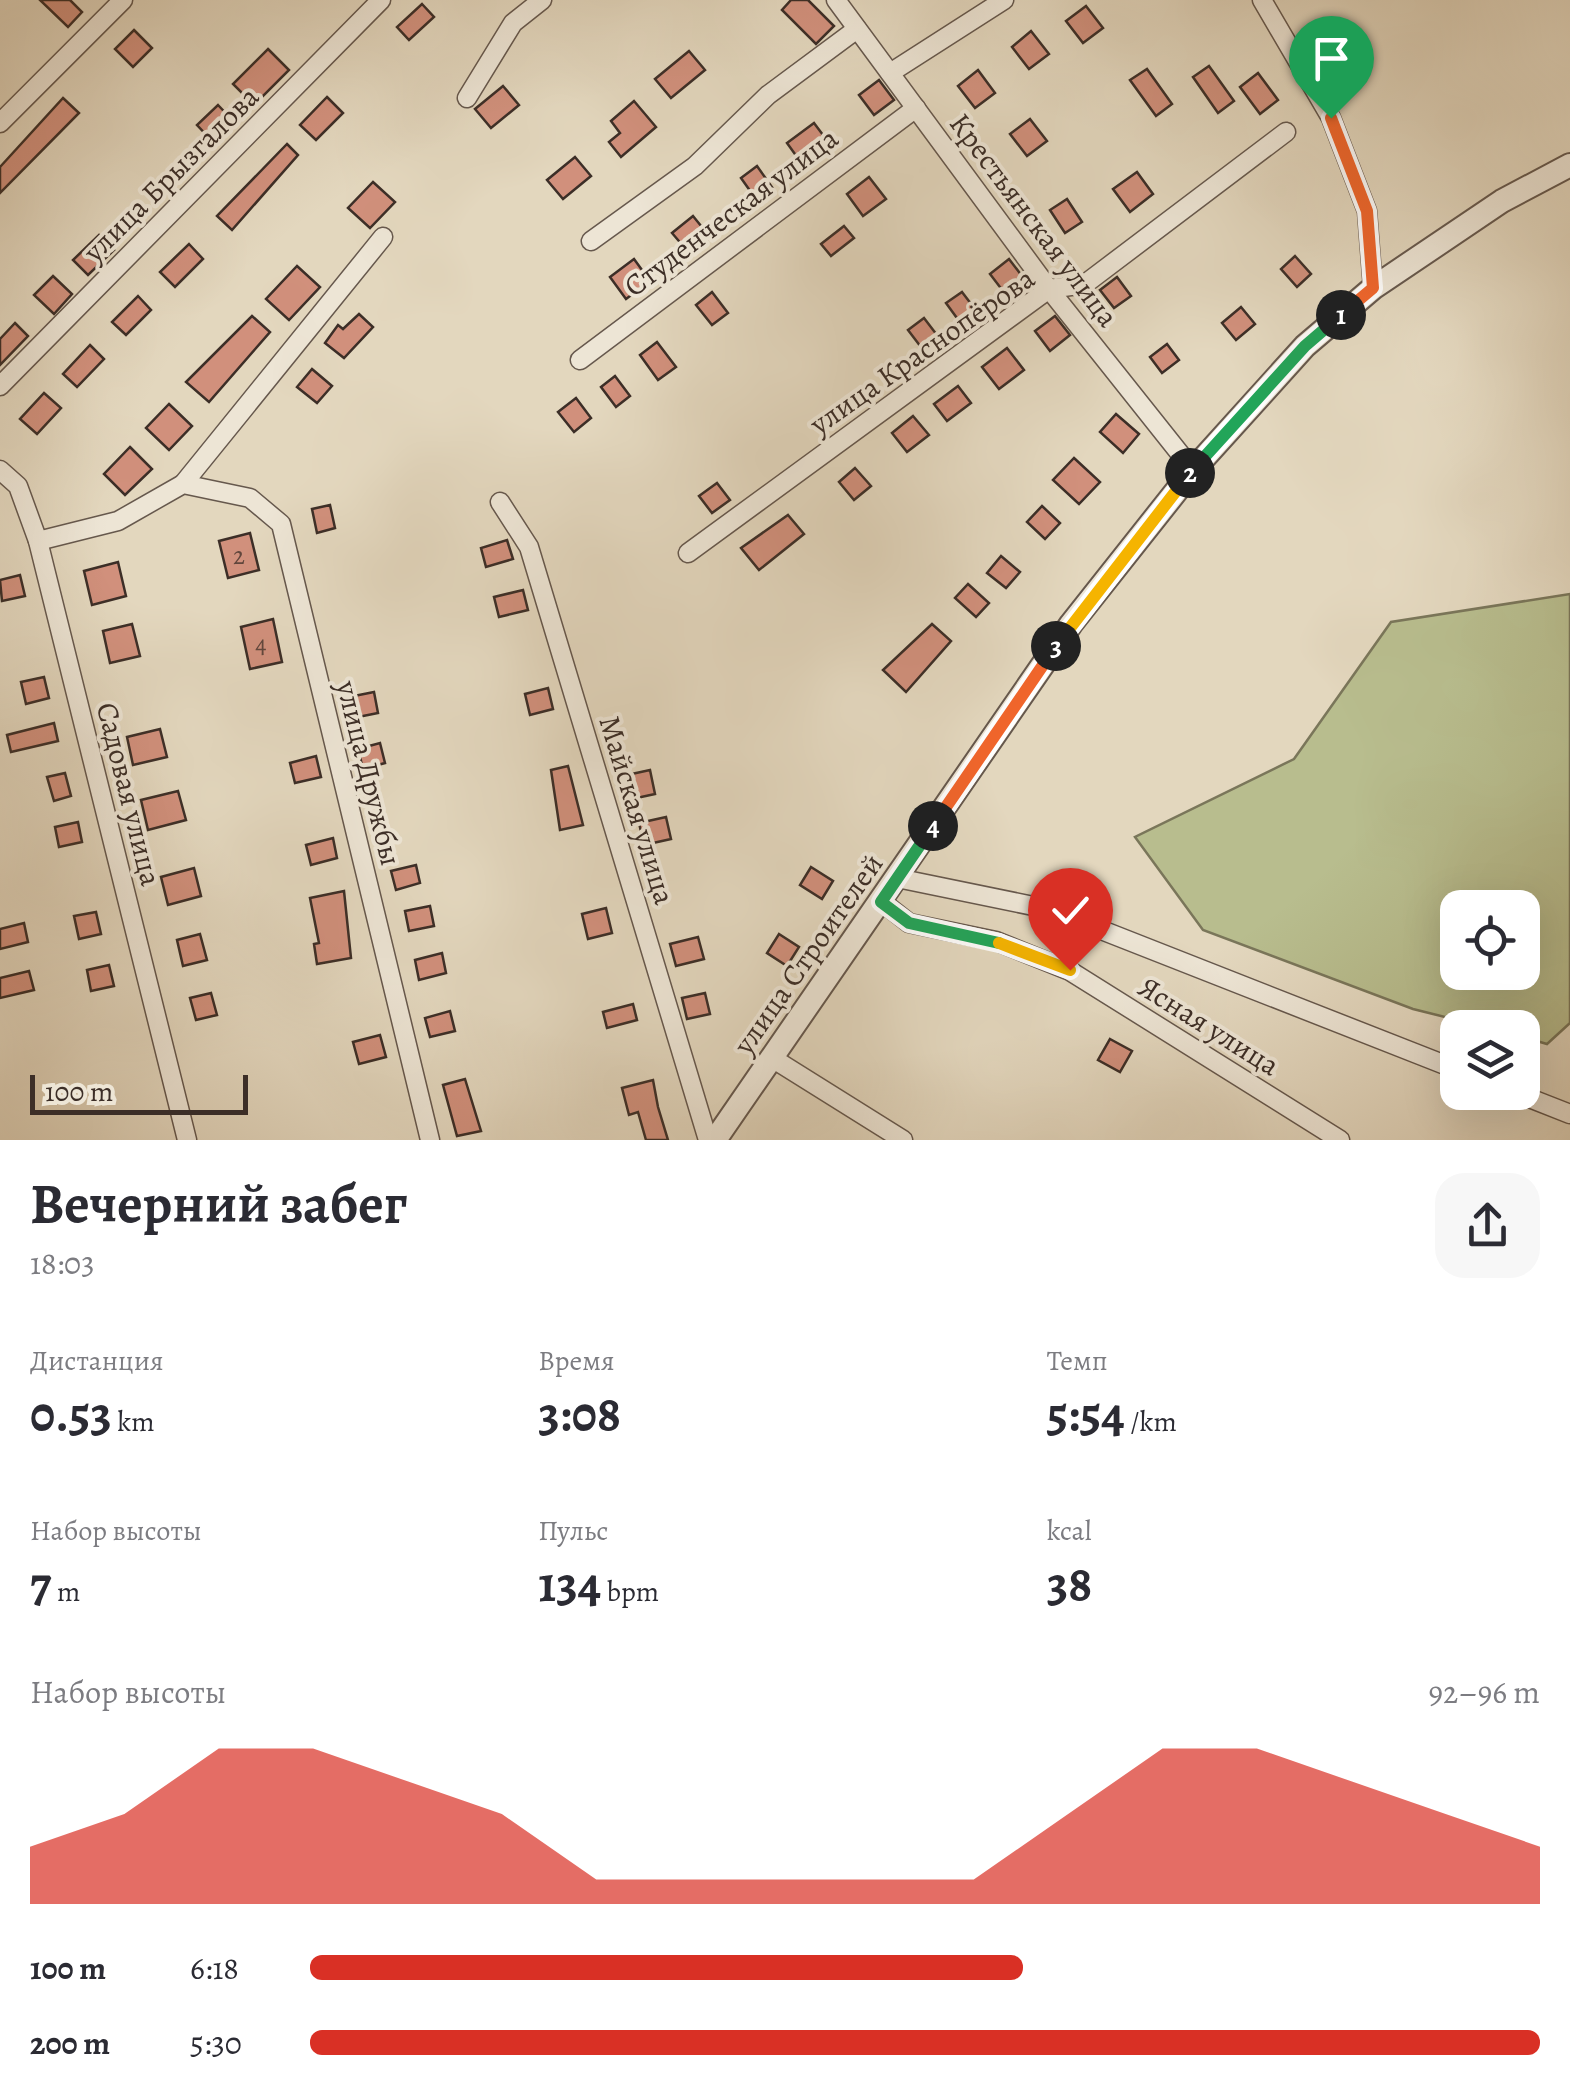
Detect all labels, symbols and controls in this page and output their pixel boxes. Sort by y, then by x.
pin [1289,16,1374,119]
icon: arrive [1304,31,1359,86]
street label: улица Брызгалова [74,77,268,271]
street label: Крестьянская улица [940,105,1128,335]
street label: Студенческая улица [616,118,846,306]
street label: улица Краснопёрова [801,258,1043,444]
pin: 1 [1316,290,1366,340]
text: 1 [1336,296,1346,334]
pin: 2 [1165,448,1215,498]
text: 2 [1183,454,1197,492]
house number: 2 [233,539,245,573]
pin: 3 [1031,621,1081,671]
text: 3 [1050,627,1062,665]
house number: 4 [255,628,267,662]
street label: улица Дружбы [326,676,411,869]
street label: Садовая улица [87,698,171,890]
street label: Майская улица [589,711,685,909]
pin: 4 [908,801,958,851]
text: 4 [926,807,940,845]
street label: улица Строителей [723,846,892,1063]
pin [1028,868,1113,971]
icon: check [1043,883,1098,938]
map controls [1440,890,1540,1110]
button: locate [1440,890,1540,990]
street label: Ясная улица [1131,967,1287,1085]
button: layers [1440,1010,1540,1110]
scale bar [30,1070,248,1114]
text: 100 m [45,1073,113,1111]
text: Вечерний забег [30,1166,408,1241]
button: share [1435,1173,1540,1278]
text: 18:03 [30,1241,94,1285]
text: Дистанция [30,1342,164,1380]
text: Время [538,1342,615,1380]
text: Темп [1047,1342,1108,1380]
text: 0.53 [30,1380,112,1448]
text: 3:08 [538,1380,621,1448]
text: 5:54 [1047,1380,1125,1448]
text: km [112,1403,155,1441]
text: /km [1125,1403,1177,1441]
text: Набор высоты [30,1512,202,1550]
text: Пульс [538,1512,608,1550]
text: kcal [1047,1512,1092,1550]
text: 7 [30,1550,51,1618]
text: 134 [538,1550,601,1618]
text: 38 [1047,1550,1092,1618]
text: m [51,1573,80,1611]
text: bpm [601,1573,659,1611]
text: Набор высоты [30,1670,226,1714]
text: 92–96 m [1428,1670,1540,1714]
text: 100 m [30,1946,106,1990]
text: 6:18 [190,1946,239,1990]
text: 200 m [30,2021,110,2065]
text: 5:30 [190,2021,242,2065]

